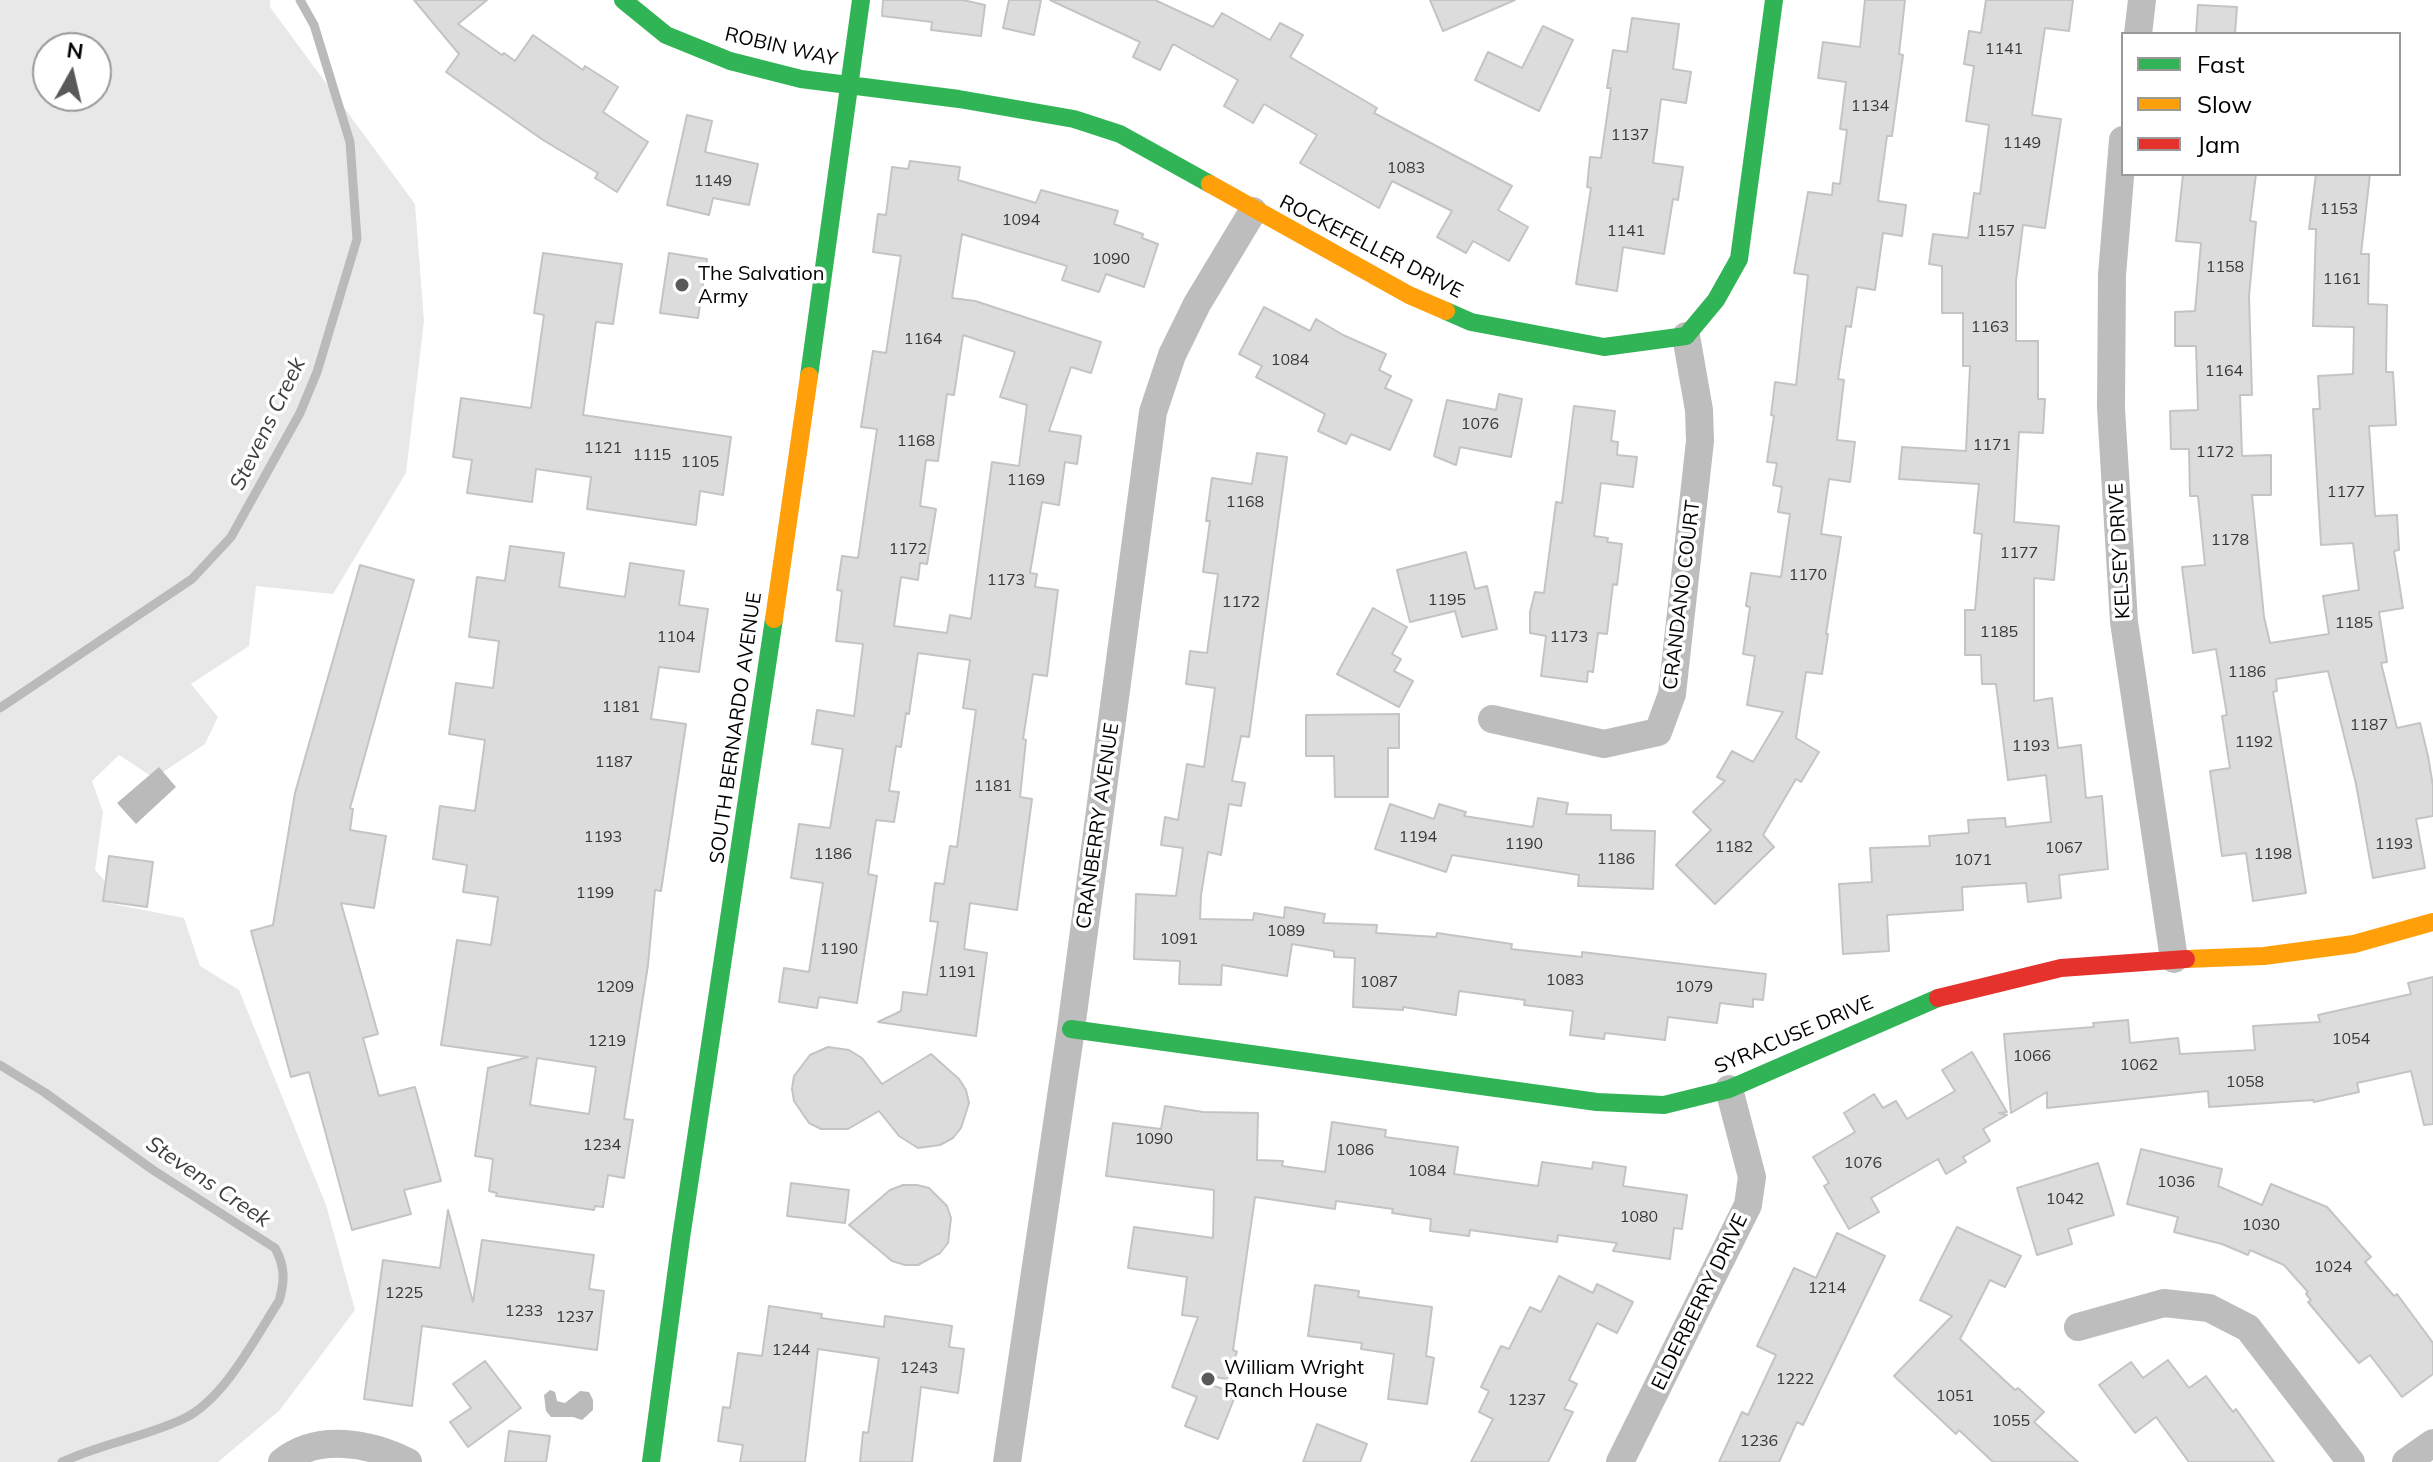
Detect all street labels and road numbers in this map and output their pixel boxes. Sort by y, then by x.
street label: ROBIN WAY [722,22,840,72]
street label: ROCKEFELLER DRIVE [1275,190,1467,304]
street label: KELSEY DRIVE [2104,482,2136,620]
street label: CRANDANO COURT [1658,499,1706,691]
street label: SOUTH BERNARDO AVENUE [705,591,767,865]
street label: CRANBERRY AVENUE [1072,721,1124,931]
street label: SYRACUSE DRIVE [1711,991,1877,1079]
street label: ELDERBERRY DRIVE [1647,1210,1753,1394]

